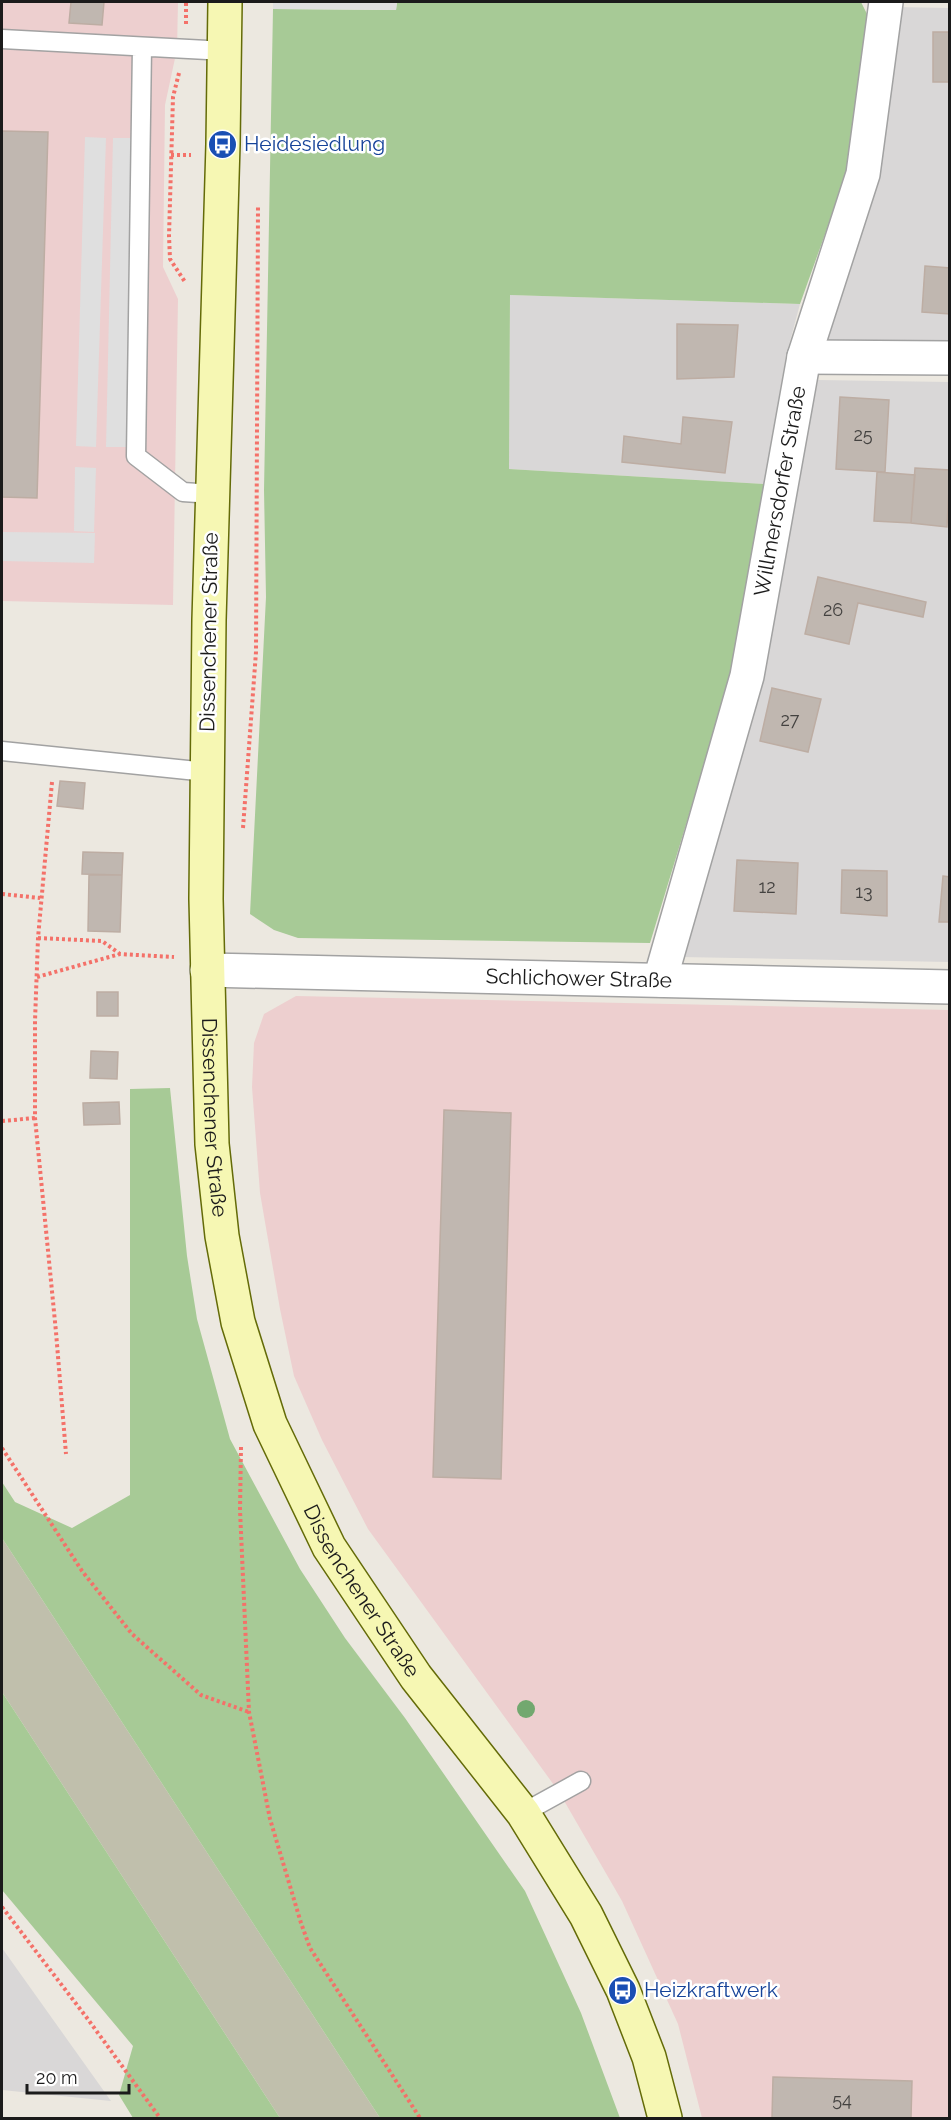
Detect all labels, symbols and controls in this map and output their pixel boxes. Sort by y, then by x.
bus stop icon: Heidesiedlung [207,128,239,160]
place label: Heidesiedlung [244,131,385,156]
street label: Willmersdorfer Straße [748,384,811,598]
house number: 25 [853,424,873,445]
street label: Dissenchener Straße [194,532,223,732]
house number: 26 [823,599,843,620]
house number: 27 [780,709,800,730]
house number: 12 [758,876,776,897]
house number: 13 [855,881,873,902]
street label: Schlichower Straße [485,963,672,993]
street label: Dissenchener Straße [197,1018,233,1218]
street label: Dissenchener Straße [298,1500,426,1682]
bus stop icon: Heizkraftwerk [607,1974,639,2006]
place label: Heizkraftwerk [644,1977,778,2002]
scale bar [27,2057,129,2095]
text: 20 m [36,2067,78,2088]
house number: 54 [832,2089,852,2110]

